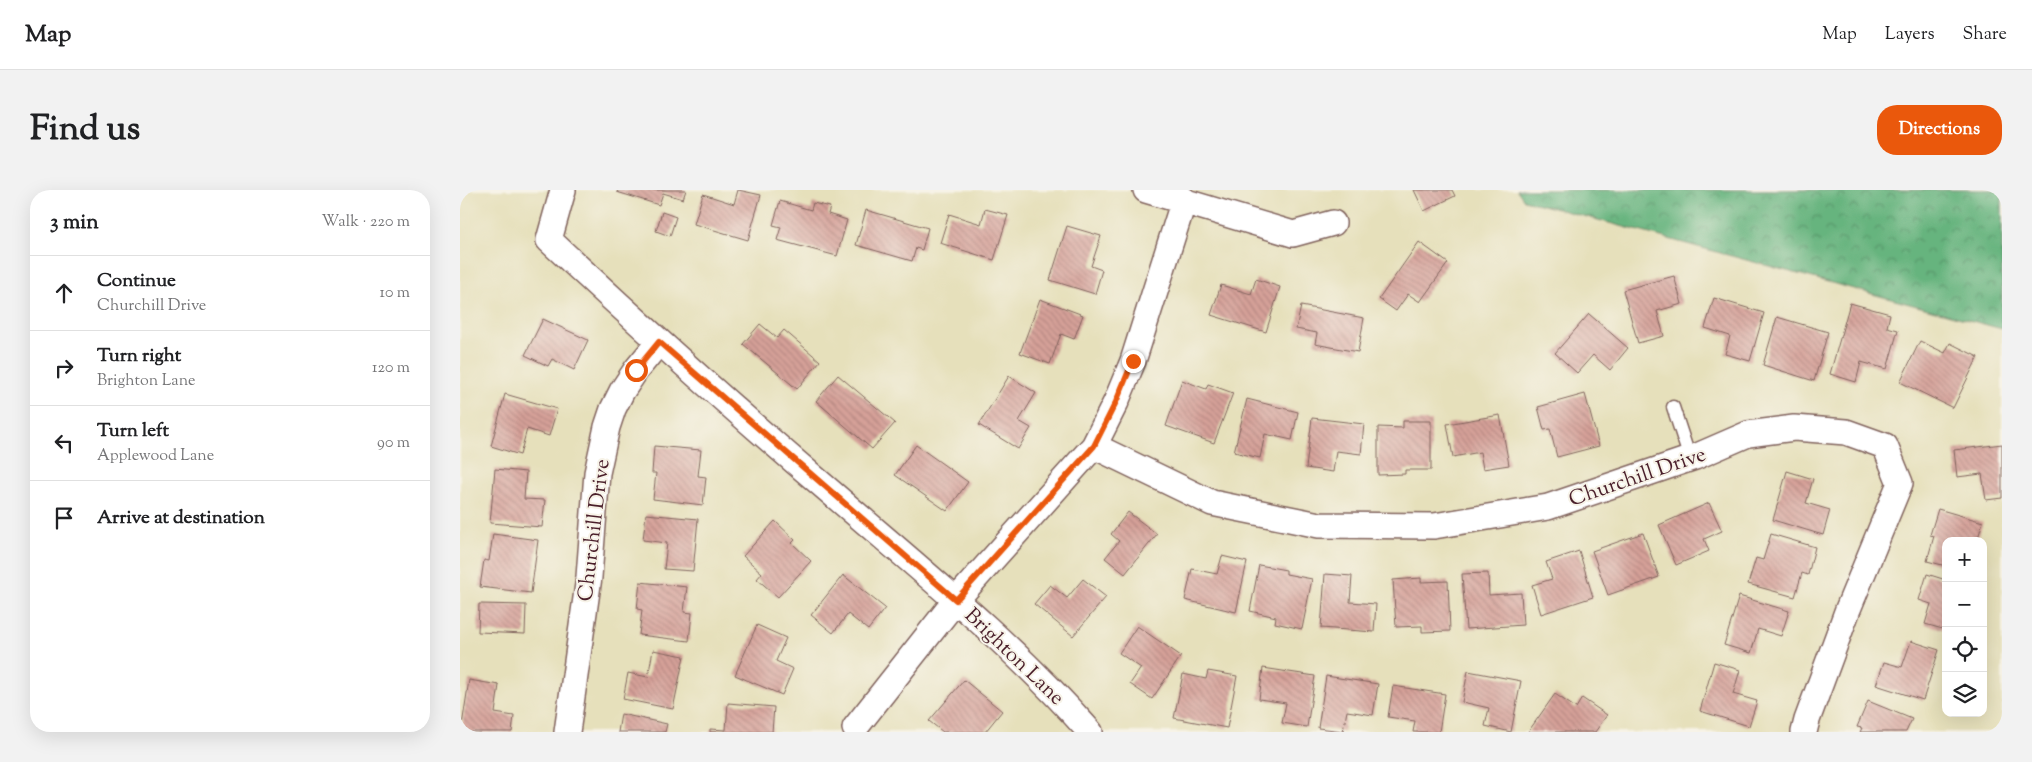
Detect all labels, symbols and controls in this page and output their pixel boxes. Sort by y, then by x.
text: Map [25,18,71,52]
text: Map [1822,22,1857,48]
text: Layers [1885,22,1935,48]
text: Share [1963,22,2007,48]
text: Find us [30,105,140,156]
button: Directions [1877,105,2002,155]
text: 3 min [50,208,99,238]
text: Walk · 220 m [322,211,410,234]
text: Continue [97,268,176,295]
icon: ahead [50,279,78,307]
text: 10 m [380,282,410,305]
text: Churchill Drive [97,295,206,318]
text: Turn right [97,343,181,370]
route end [1122,350,1145,373]
icon: right [50,354,78,382]
text: 120 m [372,357,410,380]
route start [625,359,648,382]
text: Brighton Lane [97,370,195,393]
text: Turn left [97,418,169,445]
icon: left [50,429,78,457]
text: 90 m [377,432,410,455]
street label: Churchill Drive [1565,440,1710,515]
text: Applewood Lane [97,445,214,468]
street label: Churchill Drive [571,457,619,603]
icon: arrive [50,504,78,532]
text: Arrive at destination [97,505,265,532]
map controls [1942,537,1987,717]
button: + [1942,537,1987,582]
button: − [1942,582,1987,627]
street label: Brighton Lane [957,602,1071,713]
button: locate [1942,627,1987,672]
button: layers [1942,672,1987,717]

